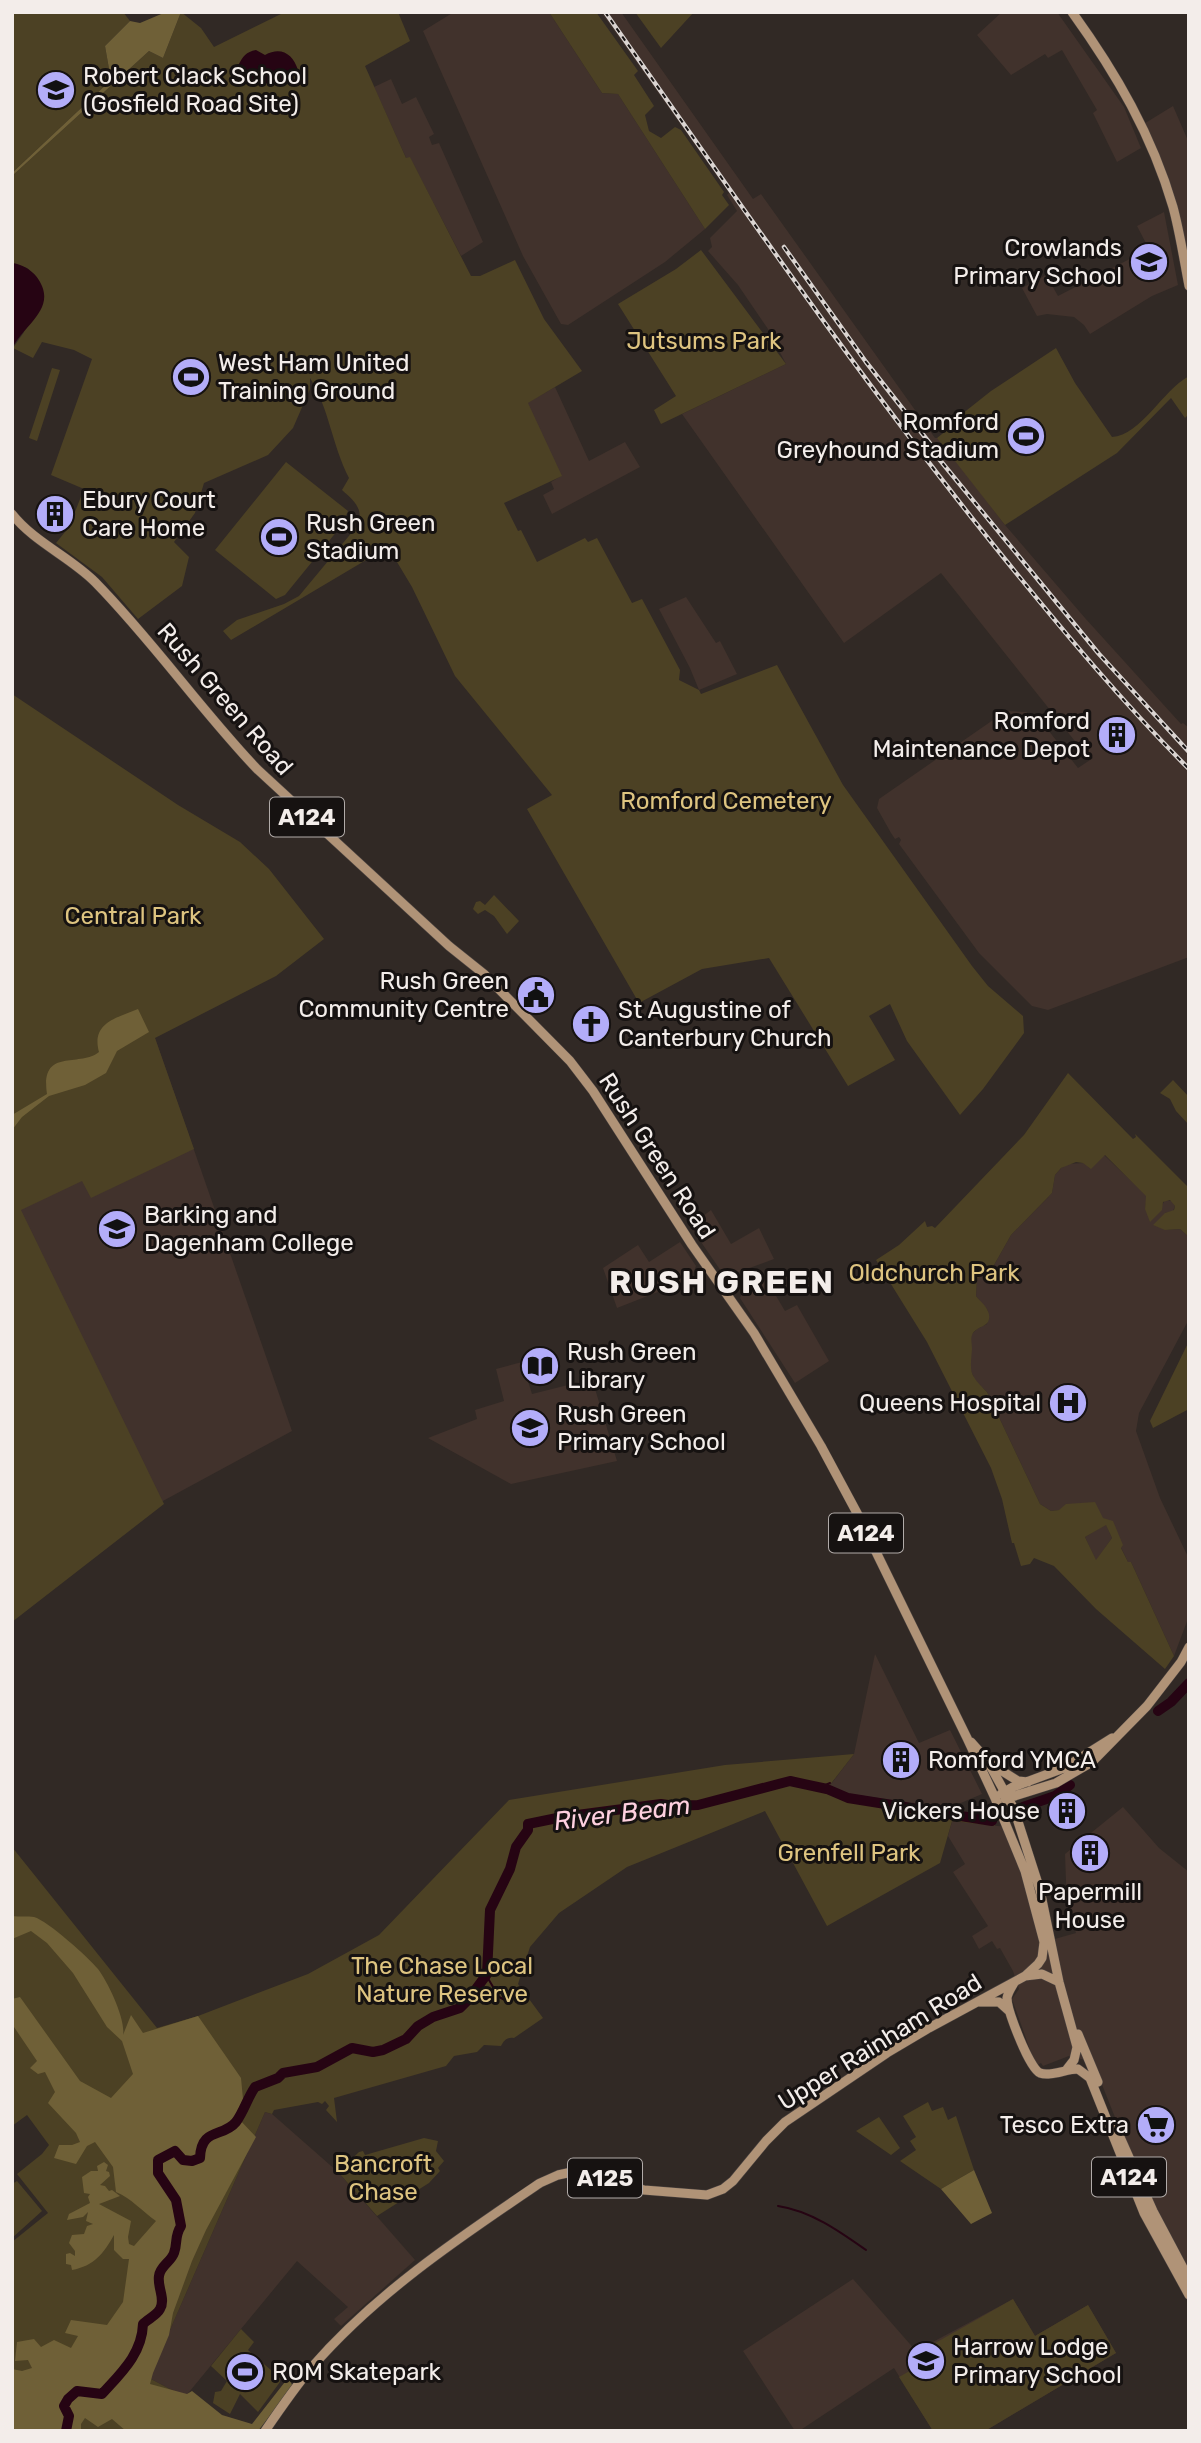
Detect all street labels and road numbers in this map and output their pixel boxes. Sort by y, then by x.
street label: Rush Green Road [151,617,299,781]
road number: A124 [270,797,344,836]
street label: Rush Green Road [593,1068,721,1244]
road number: A124 [829,1514,903,1552]
street label: Upper Rainham Road [773,1968,987,2116]
road number: A125 [568,2158,642,2198]
road number: A124 [1092,2158,1166,2196]

